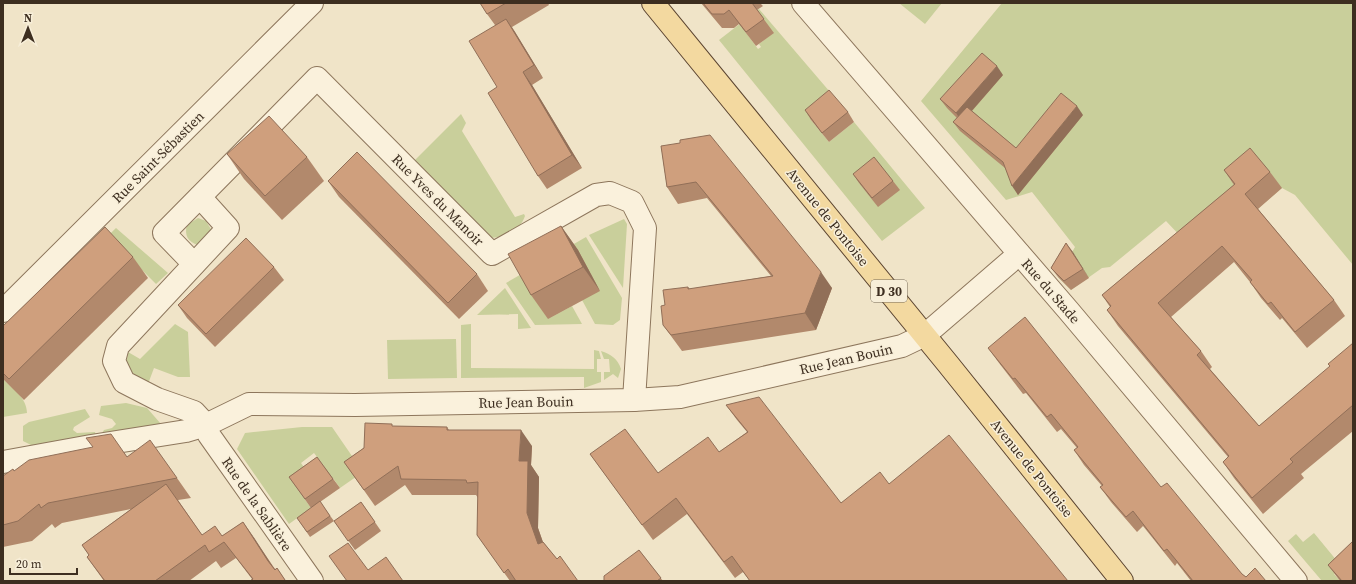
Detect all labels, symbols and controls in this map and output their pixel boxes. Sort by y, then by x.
north arrow [8,8,48,48]
text: N [24,11,32,26]
street label: Rue Saint-Sébastien [107,106,209,208]
street label: Rue Yves du Manoir [387,149,489,251]
street label: Avenue de Pontoise [782,164,874,270]
street label: Rue du Stade [1017,254,1085,328]
road number: D 30 [871,280,907,302]
street label: Rue Jean Bouin [797,338,895,379]
street label: Rue Jean Bouin [478,391,574,413]
street label: Avenue de Pontoise [986,415,1078,521]
street label: Rue de la Sablière [217,453,297,555]
scale bar [10,550,77,576]
text: 20 m [16,556,42,572]

